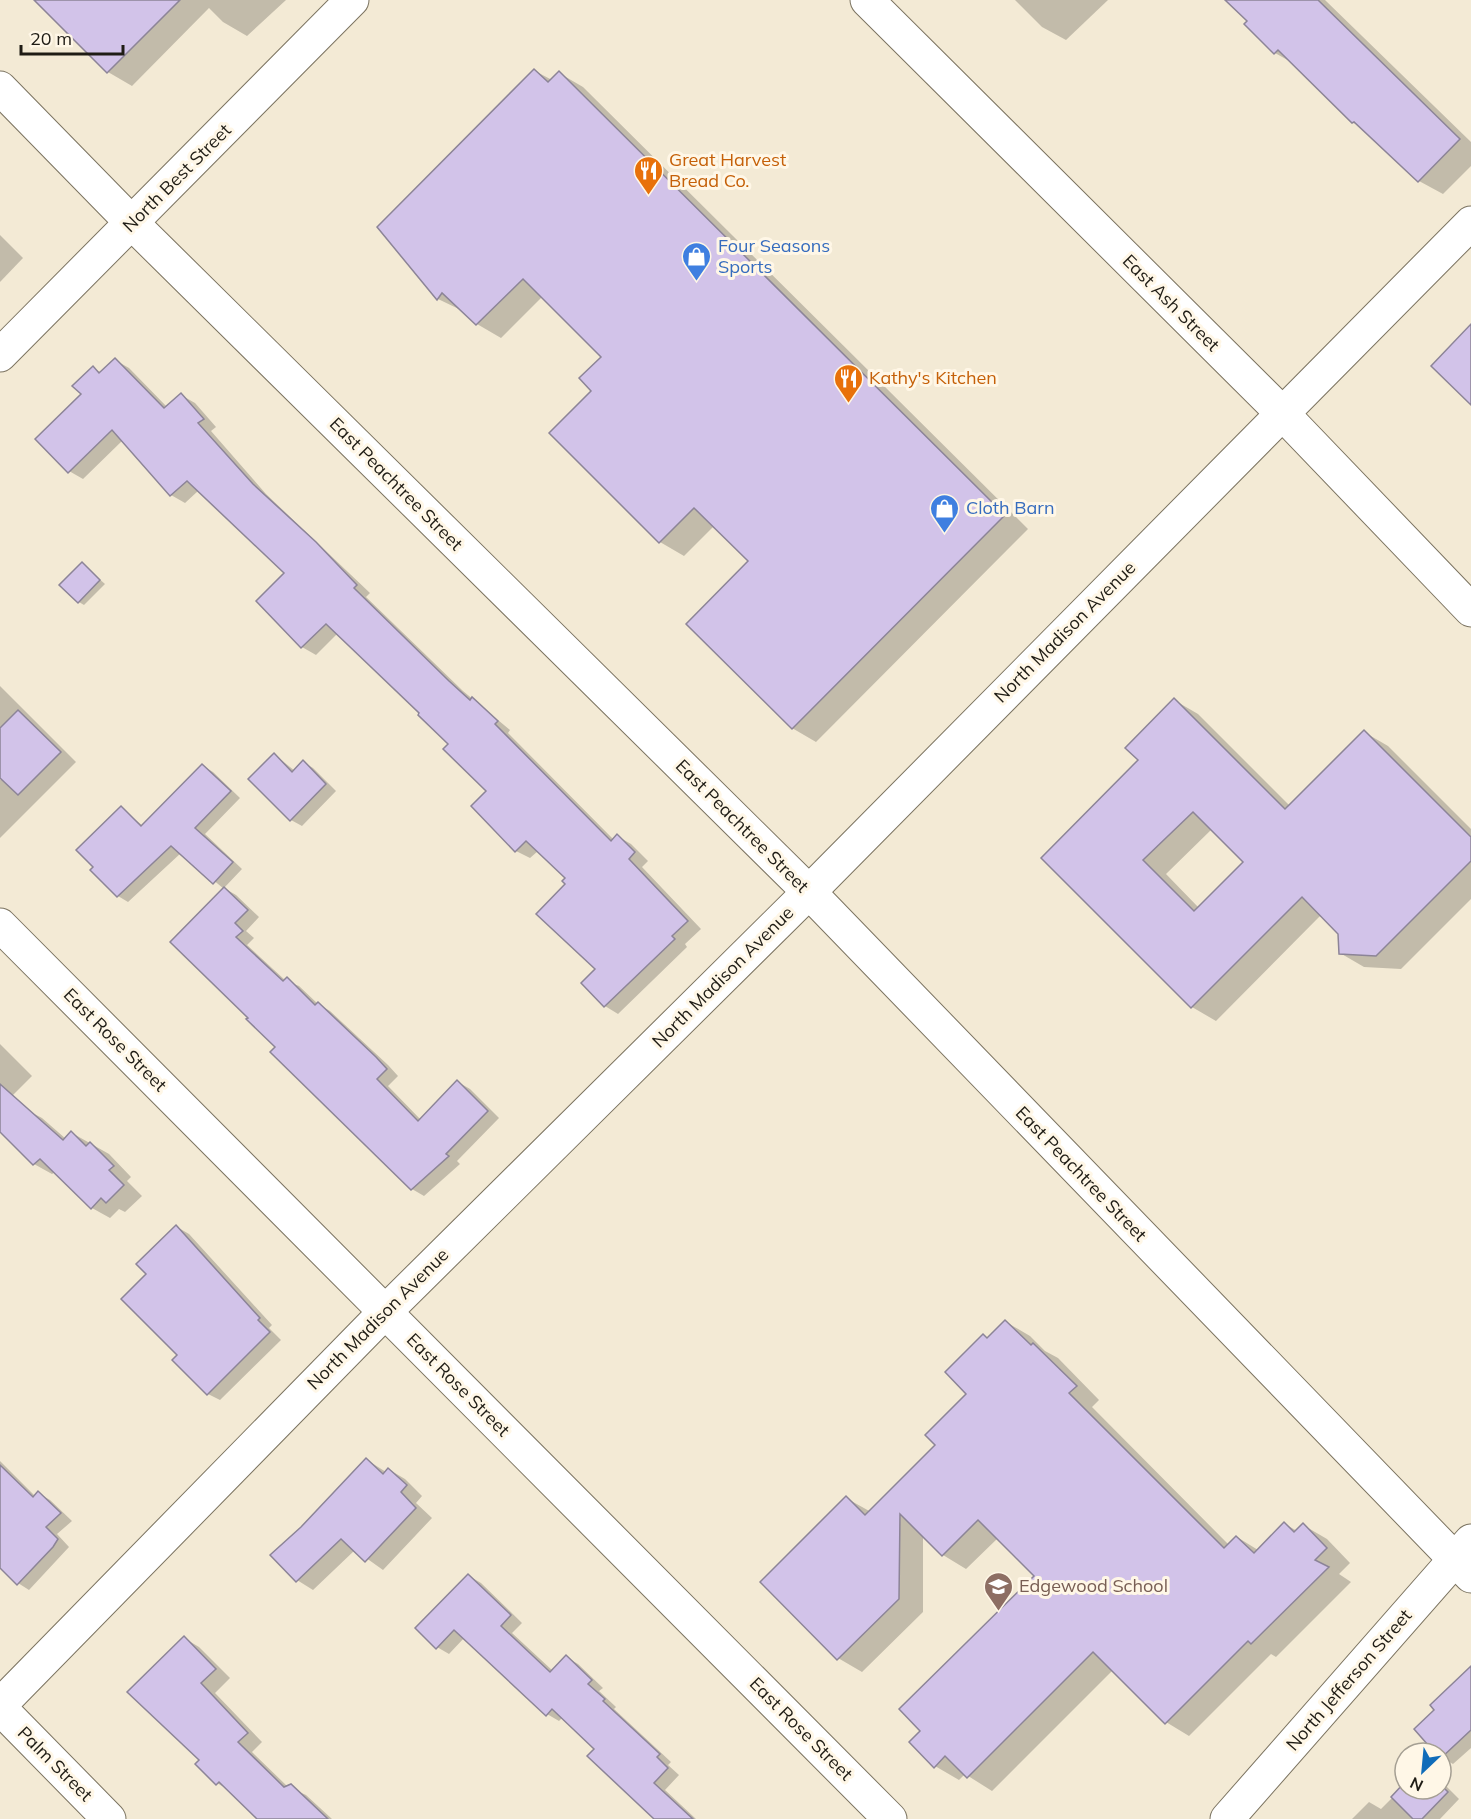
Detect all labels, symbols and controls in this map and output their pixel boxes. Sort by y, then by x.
scale bar [21,18,123,56]
text: 20 m [30,27,72,50]
street label: North Best Street [118,119,236,237]
place label: Great Harvest Bread Co. [669,148,786,192]
restaurant icon: Great Harvest Bread Co. [632,154,664,196]
place label: Four Seasons Sports [718,234,830,278]
shop icon: Four Seasons Sports [681,240,713,282]
street label: East Ash Street [1118,249,1225,356]
restaurant icon: Kathy's Kitchen [832,362,864,404]
place label: Kathy's Kitchen [869,366,997,389]
street label: East Peachtree Street [325,412,468,555]
shop icon: Cloth Barn [929,492,961,534]
place label: Cloth Barn [966,496,1054,519]
street label: North Madison Avenue [989,556,1140,707]
street label: East Peachtree Street [671,754,814,897]
street label: North Madison Avenue [647,901,798,1052]
street label: East Rose Street [59,983,172,1096]
street label: East Peachtree Street [1011,1101,1152,1246]
street label: North Madison Avenue [302,1243,453,1394]
street label: East Rose Street [402,1328,515,1441]
school or university icon: Edgewood School [982,1570,1014,1612]
place label: Edgewood School [1019,1574,1168,1597]
street label: North Jefferson Street [1281,1604,1416,1755]
street label: East Rose Street [745,1672,858,1785]
street label: Palm Street [13,1721,98,1806]
north arrow [1393,1741,1453,1801]
text: N [1407,1773,1426,1796]

